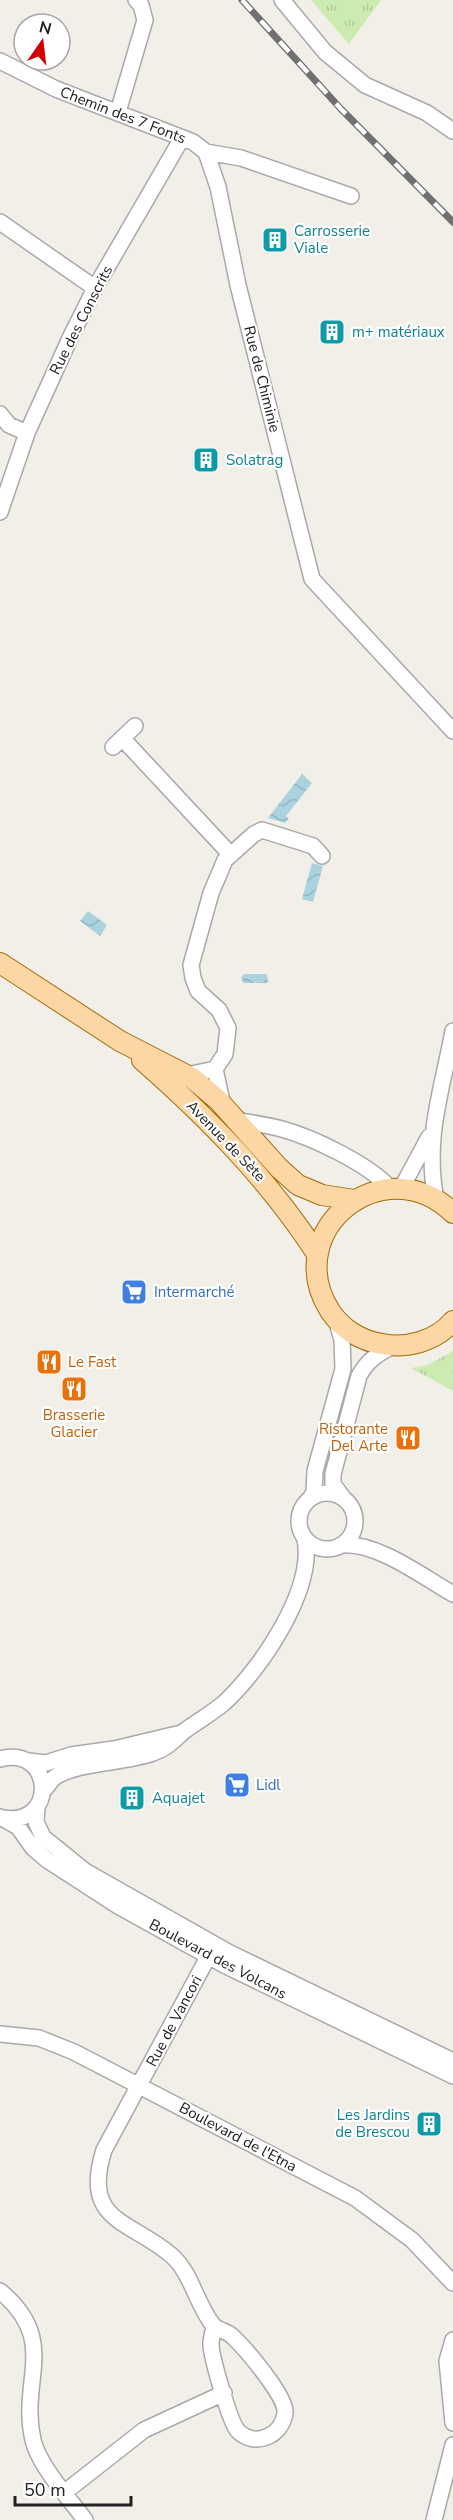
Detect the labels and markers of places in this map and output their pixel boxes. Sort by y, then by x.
place label: Carrosserie Viale [293,221,370,258]
building icon: Carrosserie Viale [260,225,290,255]
building icon: m+ matériaux [317,317,347,347]
place label: m+ matériaux [352,322,445,342]
building icon: Solatrag [191,445,221,475]
place label: Solatrag [226,450,283,470]
supermarket icon: Intermarché [119,1277,149,1307]
place label: Intermarché [154,1282,234,1302]
restaurant icon: Le Fast [34,1347,64,1377]
place label: Le Fast [68,1352,117,1372]
restaurant icon: Brasserie Glacier [59,1374,89,1404]
place label: Brasserie Glacier [43,1405,105,1442]
place label: Ristorante Del Arte [319,1419,388,1456]
restaurant icon: Ristorante Del Arte [393,1423,423,1453]
supermarket icon: Lidl [222,1770,252,1800]
place label: Lidl [256,1775,281,1795]
building icon: Aquajet [117,1783,147,1813]
place label: Aquajet [152,1788,205,1808]
place label: Les Jardins de Brescou [335,2105,410,2142]
building icon: Les Jardins de Brescou [414,2109,444,2139]

